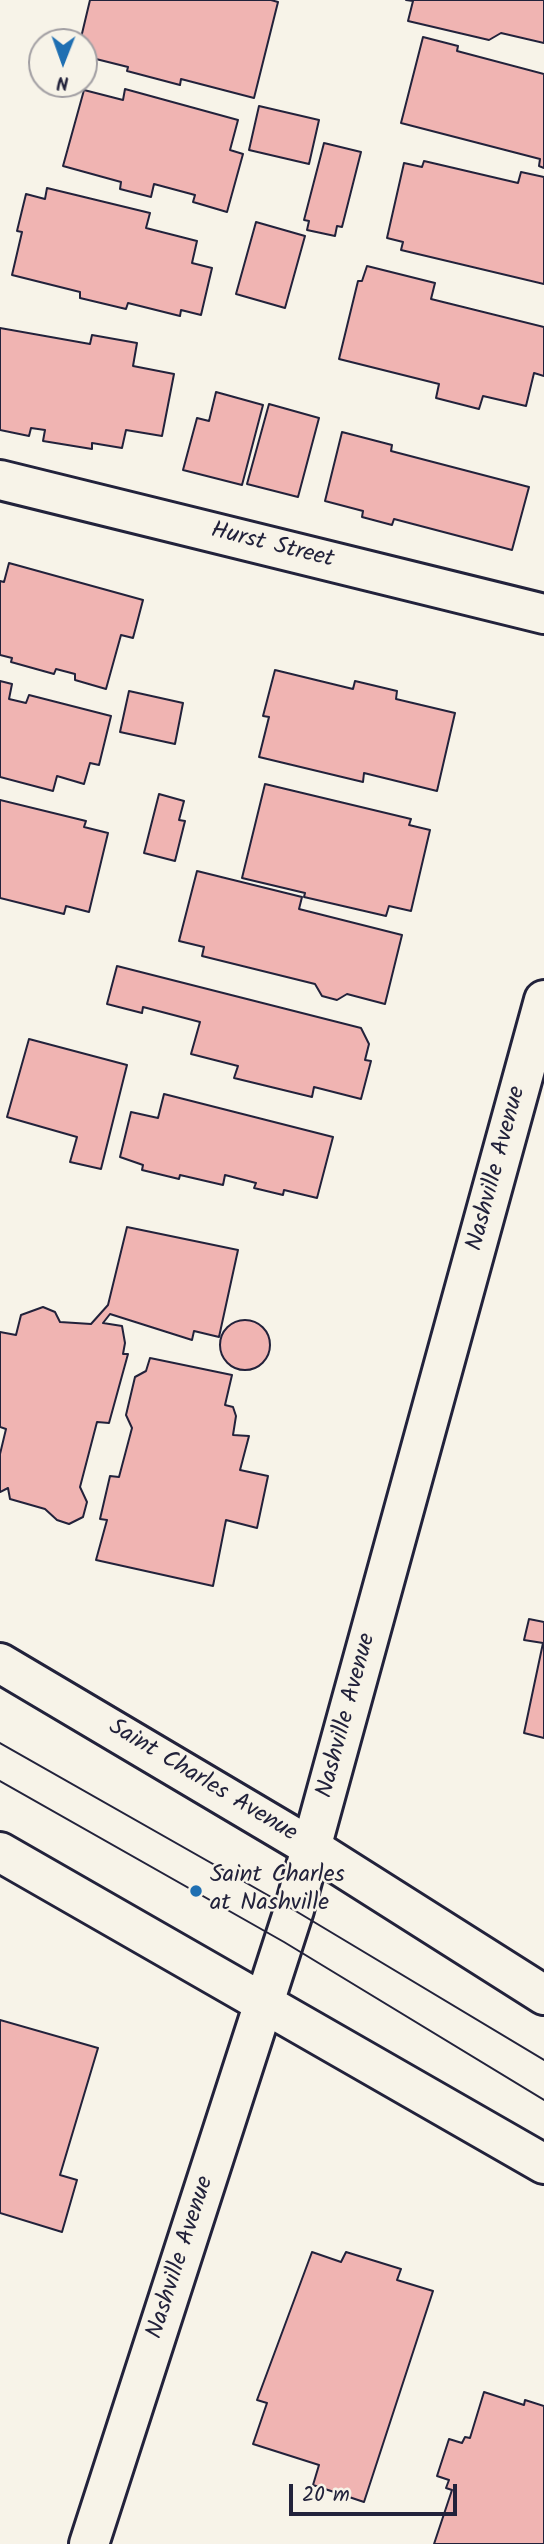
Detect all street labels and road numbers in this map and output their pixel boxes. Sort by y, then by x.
street label: Hurst Street [208,518,336,576]
street label: Nashville Avenue [462,1084,534,1254]
street label: Nashville Avenue [312,1631,384,1801]
street label: Saint Charles Avenue [102,1714,302,1850]
street label: Nashville Avenue [142,2173,222,2343]

